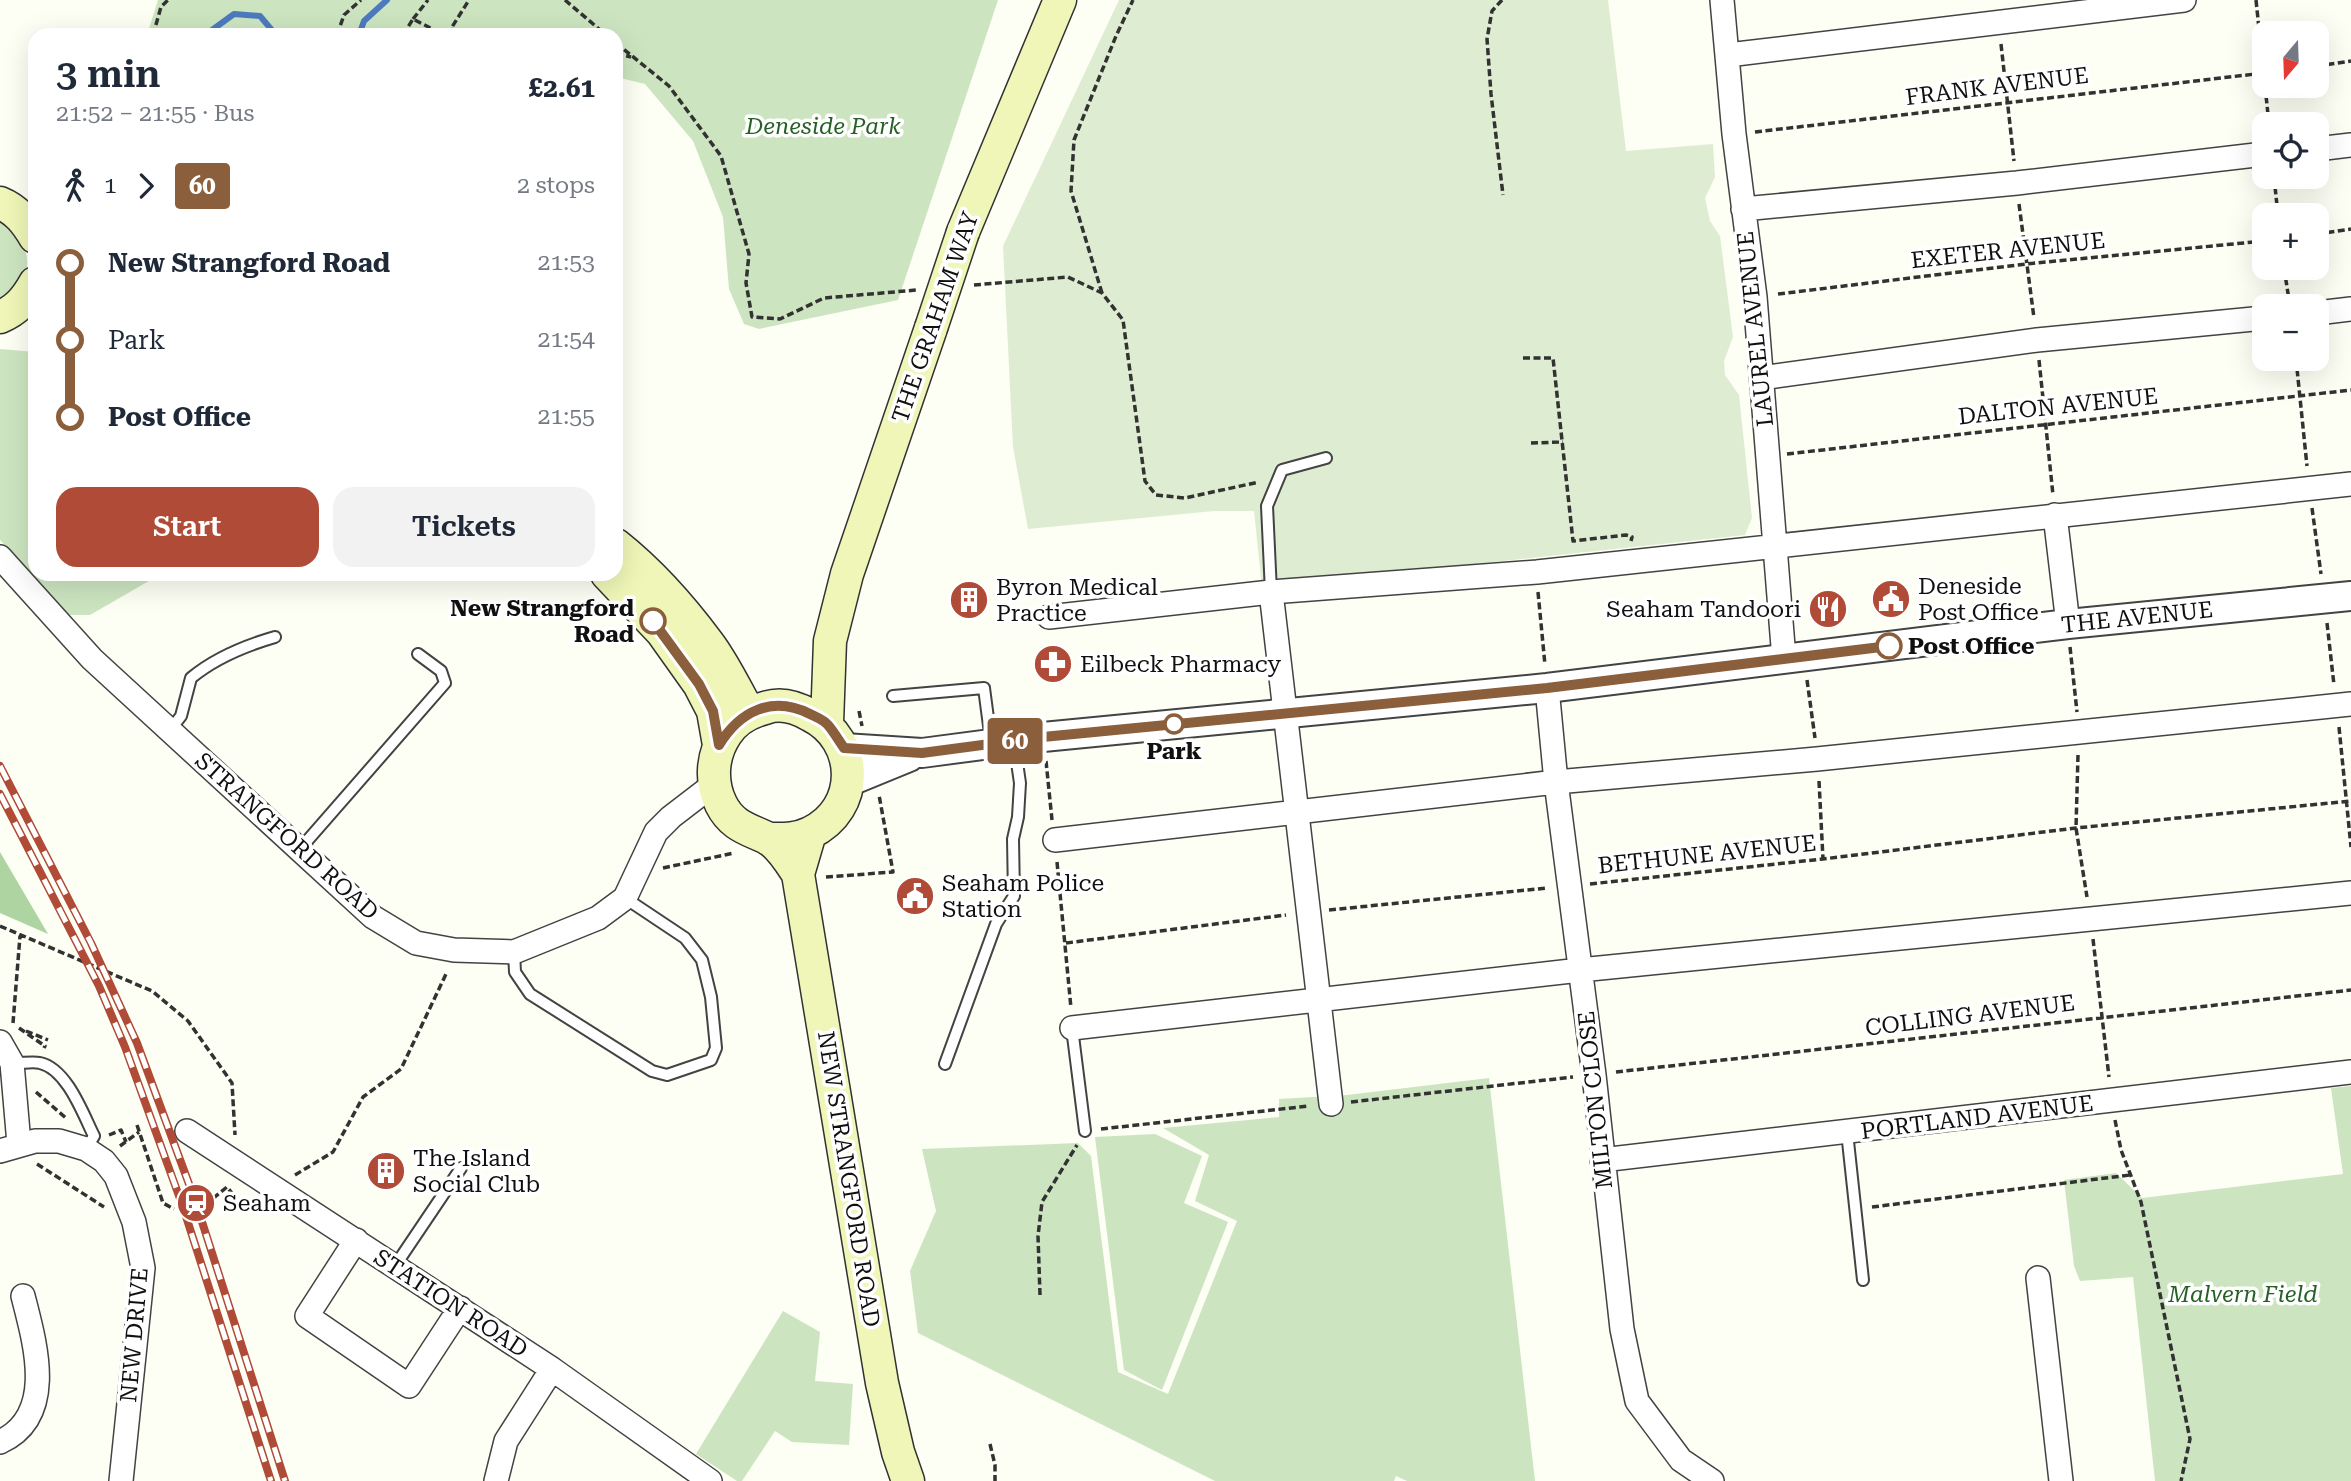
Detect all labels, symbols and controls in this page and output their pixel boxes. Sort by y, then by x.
north arrow [2252,21,2329,98]
map controls [2252,21,2329,371]
text: 3 min [56,52,161,96]
street label: FRANK AVENUE [1904,62,2090,111]
text: £2.61 [529,73,595,103]
text: 21:52 – 21:55 · Bus [56,100,254,127]
button: locate [2252,112,2329,189]
park label: Deneside Park [744,113,901,140]
icon: walk [56,167,94,205]
icon: forward [127,167,165,205]
text: 1 [104,172,117,199]
text: 60 [189,172,216,200]
text: 2 stops [517,172,595,199]
button: + [2252,203,2329,280]
street label: THE GRAHAM WAY [887,208,984,426]
street label: EXETER AVENUE [1910,227,2107,274]
street label: LAUREL AVENUE [1732,230,1779,428]
text: New Strangford Road [108,248,390,278]
text: 21:53 [538,249,595,276]
button: − [2252,294,2329,371]
text: Park [108,325,165,355]
text: 21:54 [538,326,595,353]
street label: DALTON AVENUE [1957,383,2159,430]
text: Post Office [108,402,251,432]
text: 21:55 [538,403,595,430]
button: Start [56,487,319,567]
button: Tickets [333,487,595,567]
place label: Deneside Post Office [1918,573,2039,626]
place label: Byron Medical Practice [996,574,1158,627]
public building icon: Deneside Post Office [1870,578,1912,620]
building icon: Byron Medical Practice [948,579,990,621]
restaurant icon: Seaham Tandoori [1807,588,1849,630]
place label: New Strangford Road [450,595,634,648]
place label: Seaham Tandoori [1606,596,1801,623]
street label: THE AVENUE [2060,596,2214,639]
marker: New Strangford Road [640,608,666,634]
marker: Post Office [1876,633,1902,659]
place label: Post Office [1908,633,2034,660]
pharmacy icon: Eilbeck Pharmacy [1032,643,1074,685]
place label: Eilbeck Pharmacy [1080,651,1282,678]
marker: Park [1164,714,1184,734]
line badge: 60 [984,718,1046,764]
text: 60 [1002,727,1028,755]
place label: Park [1146,738,1202,765]
street label: STRANGFORD ROAD [190,747,384,926]
street label: BETHUNE AVENUE [1597,830,1817,879]
place label: Seaham Police Station [942,870,1104,923]
public building icon: Seaham Police Station [894,875,936,917]
street label: COLLING AVENUE [1864,989,2076,1042]
street label: MILTON CLOSE [1573,1010,1618,1190]
street label: NEW STRANGFORD ROAD [812,1029,885,1329]
street label: PORTLAND AVENUE [1859,1090,2095,1145]
place label: The Island Social Club [413,1145,540,1198]
building icon: The Island Social Club [365,1150,407,1192]
station icon: Seaham [175,1182,217,1224]
place label: Seaham [223,1190,311,1217]
street label: STATION ROAD [369,1244,533,1363]
street label: NEW DRIVE [115,1266,154,1404]
park label: Malvern Field [2167,1281,2318,1308]

